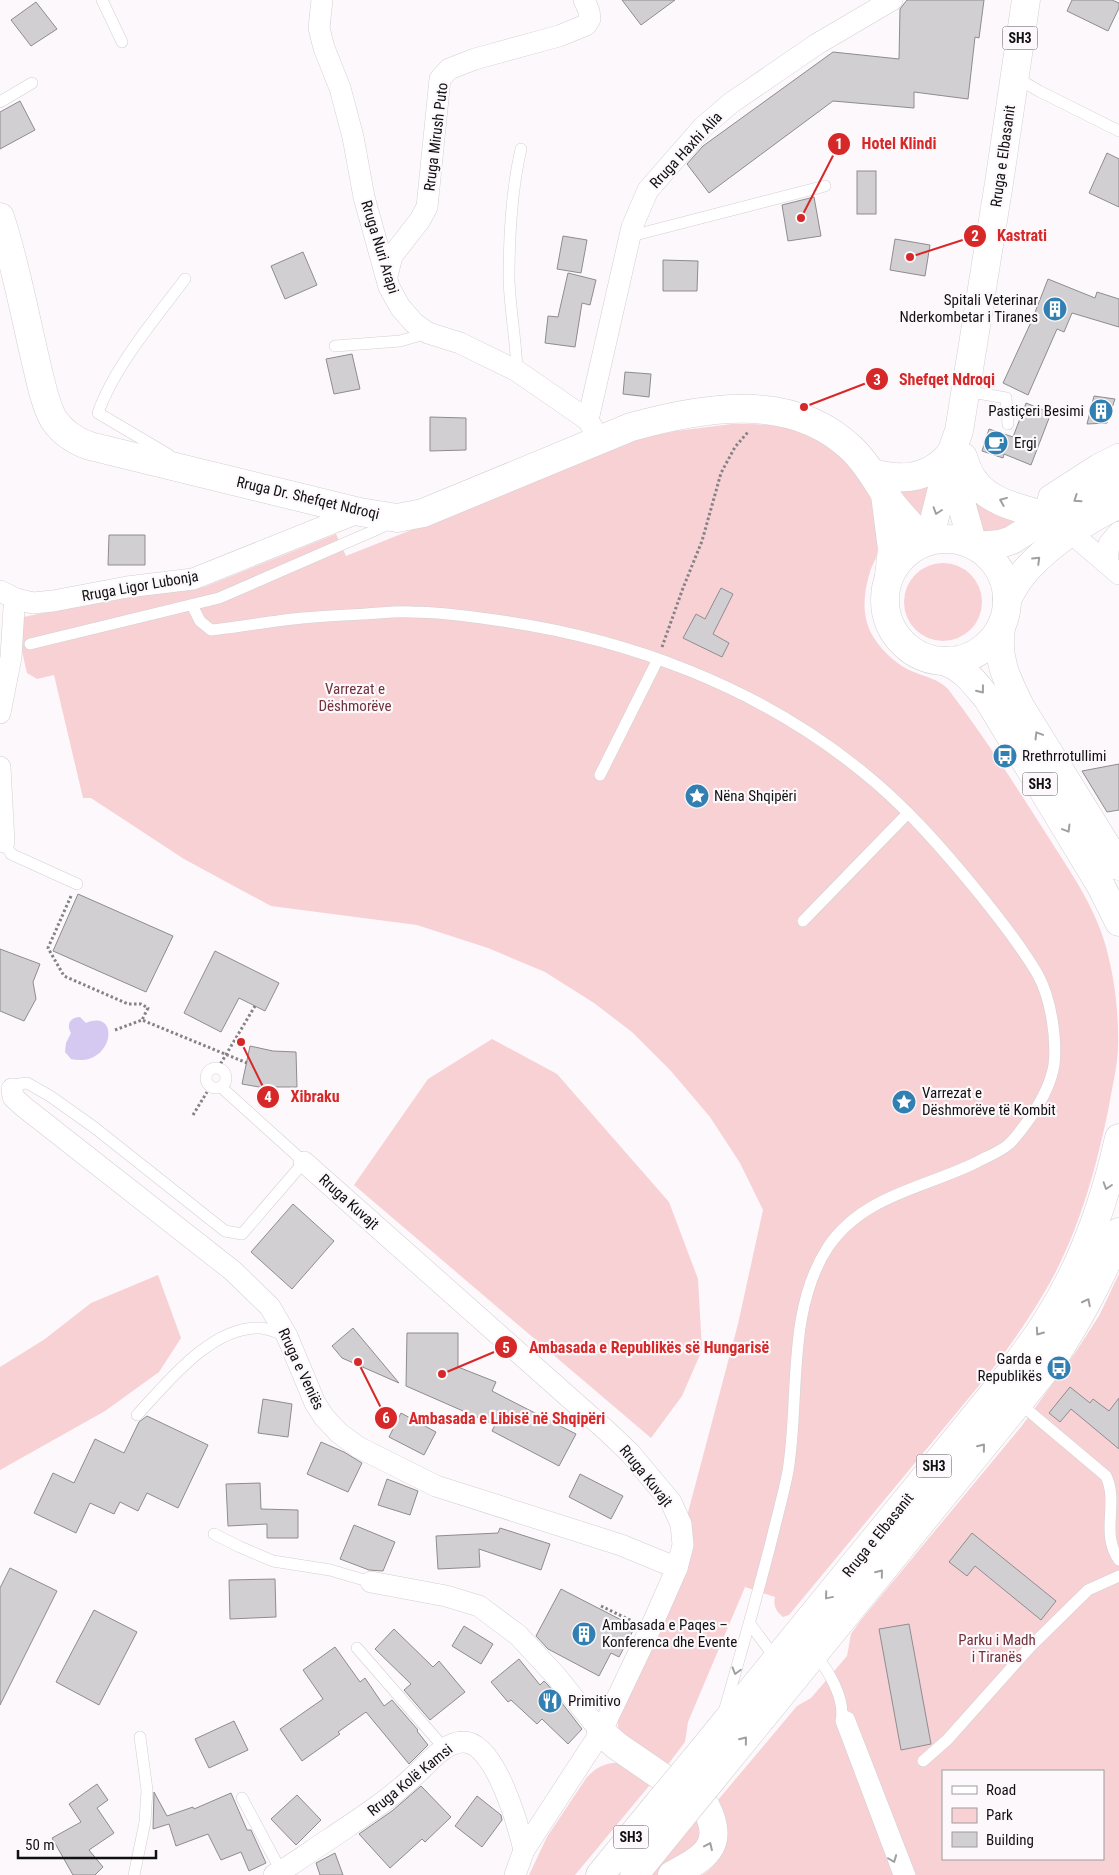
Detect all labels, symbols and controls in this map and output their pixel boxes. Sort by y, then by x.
road number: SH3 [1002,26,1038,49]
street label: Rruga Mirush Puto [420,82,452,192]
street label: Rruga e Elbasanit [987,104,1019,208]
street label: Rruga Haxhi Alia [646,108,726,192]
callout: Hotel Klindi [826,128,946,159]
text: Hotel Klindi [862,134,936,153]
text: 1 [835,135,843,153]
street label: Rruga Nuri Arapi [357,198,403,296]
callout: Kastrati [962,220,1057,251]
text: Kastrati [997,226,1047,245]
text: 2 [971,227,979,245]
place label: Spitali Veterinar Nderkombetar i Tiranes [900,291,1038,326]
building icon: Spitali Veterinar Nderkombetar i Tiranes [1042,296,1068,322]
callout: Shefqet Ndroqi [864,364,1005,395]
text: Shefqet Ndroqi [899,370,995,389]
text: 3 [873,371,881,389]
building icon: Pastiçeri Besimi [1088,398,1114,424]
place label: Pastiçeri Besimi [988,402,1084,420]
cafe icon: Ergi [983,430,1009,456]
place label: Ergi [1014,434,1037,452]
street label: Rruga Dr. Shefqet Ndroqi [235,473,381,523]
one-way arrow [1074,493,1083,502]
one-way arrow [999,497,1008,508]
one-way arrow [933,507,943,515]
one-way arrow [1031,557,1040,566]
street label: Rruga Ligor Lubonja [80,567,200,605]
park label: Varrezat e Dëshmorëve [318,680,392,715]
one-way arrow [976,685,985,694]
one-way arrow [1034,732,1044,741]
bus stop icon: Rrethrrotullimi [992,743,1018,769]
place label: Rrethrrotullimi [1022,747,1106,765]
road number: SH3 [1022,772,1058,796]
place icon: Nëna Shqipëri [684,783,710,809]
place label: Nëna Shqipëri [714,787,797,805]
one-way arrow [1060,823,1070,832]
callout: Xibraku [256,1081,350,1112]
place label: Varrezat e Dëshmorëve të Kombit [922,1084,1056,1119]
text: Xibraku [290,1087,340,1106]
text: 4 [264,1088,272,1106]
place icon: Varrezat e Dëshmorëve të Kombit [891,1089,917,1115]
street label: Rruga Kuvajt [315,1170,383,1234]
one-way arrow [1103,1181,1113,1189]
one-way arrow [1081,1298,1091,1307]
street label: Rruga e Veniës [274,1325,328,1413]
one-way arrow [1036,1327,1045,1336]
callout: Ambasada e Republikës së Hungarisë [494,1332,779,1363]
text: Ambasada e Republikës së Hungarisë [529,1338,769,1357]
text: 5 [502,1339,510,1357]
place label: Garda e Republikës [978,1350,1042,1385]
bus stop icon: Garda e Republikës [1046,1355,1072,1381]
callout: Ambasada e Libisë në Shqipëri [373,1403,615,1434]
text: 6 [382,1409,390,1427]
text: Ambasada e Libisë në Shqipëri [409,1409,605,1428]
street label: Rruga Kuvajt [616,1441,676,1511]
one-way arrow [977,1444,985,1453]
road number: SH3 [916,1454,952,1478]
street label: Rruga e Elbasanit [839,1489,917,1581]
one-way arrow [874,1570,883,1579]
one-way arrow [826,1590,834,1599]
place label: Ambasada e Paqes – Konferenca dhe Evente [602,1616,737,1651]
building icon: Ambasada e Paqes – Konferenca dhe Evente [571,1621,597,1647]
park label: Parku i Madh i Tiranës [958,1631,1036,1666]
one-way arrow [731,1666,741,1674]
restaurant icon: Primitivo [537,1688,563,1714]
place label: Primitivo [568,1692,621,1710]
one-way arrow [738,1737,746,1746]
street label: Rruga Kolë Kamsi [364,1740,456,1820]
legend [942,1770,1104,1860]
text: Road [986,1781,1016,1799]
text: Park [986,1806,1013,1824]
road number: SH3 [614,1825,648,1848]
scale bar [18,1828,155,1860]
text: Building [986,1831,1034,1849]
text: 50 m [25,1836,55,1854]
one-way arrow [703,1842,714,1851]
one-way arrow [887,1854,897,1863]

